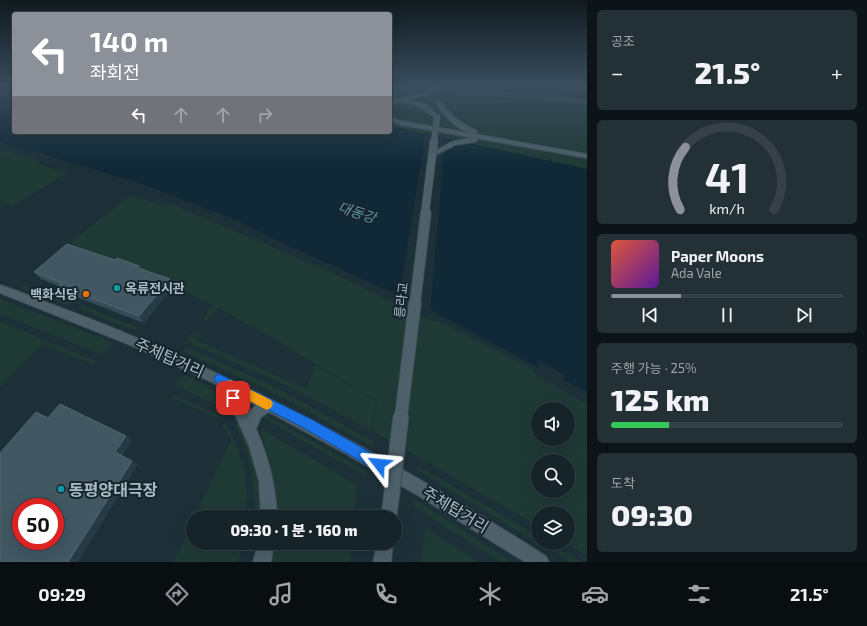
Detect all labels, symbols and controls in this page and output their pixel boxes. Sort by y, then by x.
text: 140 m [90,24,168,58]
icon: left [24,28,76,80]
text: 공조 [611,33,635,49]
text: 21.5° [695,54,760,90]
text: − [611,59,624,85]
text: + [831,59,843,85]
text: 좌회전 [90,61,140,83]
icon: left [128,104,150,126]
icon: ahead [170,104,192,126]
icon: ahead [212,104,234,126]
icon: right [254,104,276,126]
text: 41 [705,150,749,200]
water label: 대동강 [336,198,380,227]
text: km/h [709,199,745,216]
text: Paper Moons [671,247,764,265]
text: Ada Vale [671,265,722,281]
place label: 옥류전시관 [125,280,185,296]
street label: 릉라교 [391,281,411,319]
marker: 옥류전시관 [112,283,122,293]
place label: 백화식당 [30,286,78,302]
marker: 백화식당 [81,289,91,299]
icon: previous [639,304,661,326]
icon: pause [716,304,738,326]
icon: next [793,304,815,326]
street label: 주체탑거리 [133,333,207,381]
text: 주행 가능 · 25% [611,360,697,376]
pin [216,381,250,415]
text: 125 km [611,381,710,417]
icon: arrive [222,387,244,409]
map controls [531,402,575,550]
button: sound [531,402,575,446]
position arrow [358,443,400,485]
button: search [531,454,575,498]
text: 도착 [611,475,635,491]
place label: 동평양대극장 [69,480,158,499]
street label: 주체탑거리 [420,482,492,536]
marker: 동평양대극장 [56,484,66,494]
text: 09:30 [611,496,693,532]
speed limit sign: 50 [12,498,64,550]
button: layers [531,506,575,550]
text: 09:30 · 1 분 · 160 m [230,521,358,539]
icon: directions [163,580,191,608]
icon: music [267,580,295,608]
icon: phone [372,580,400,608]
icon: climate [476,580,504,608]
icon: car [581,580,609,608]
icon: filters [685,580,713,608]
text: 09:29 [38,583,86,605]
text: 21.5° [790,583,829,605]

